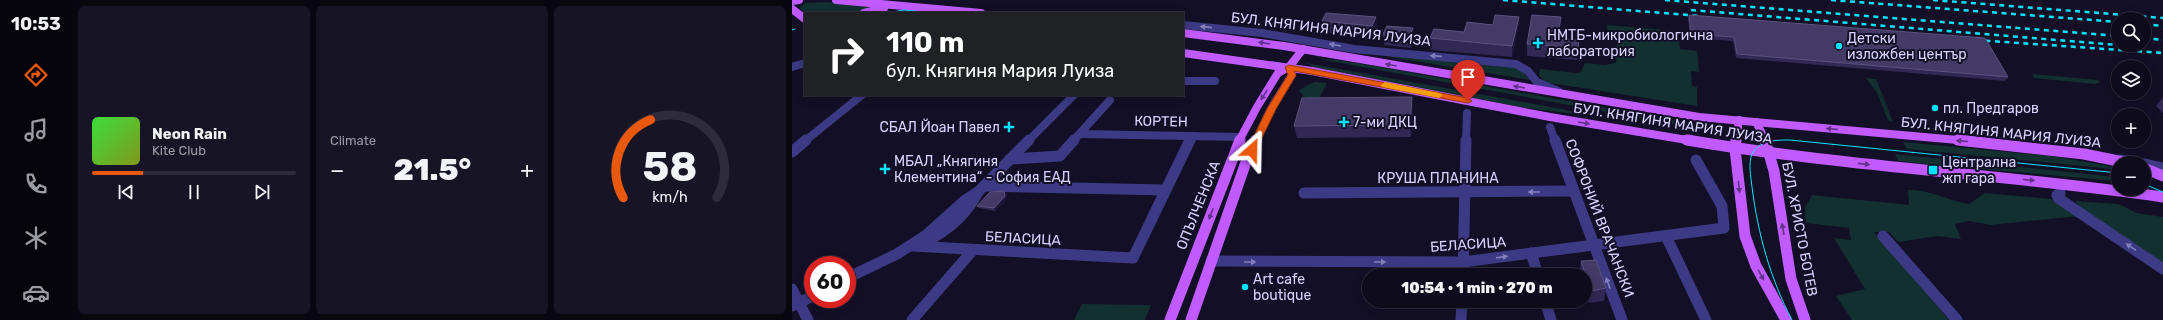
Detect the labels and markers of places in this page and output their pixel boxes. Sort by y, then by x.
place label: НМТБ-микробиологична лаборатория [1547,27,1713,60]
place label: Детски изложбен център [1847,30,1967,63]
marker: НМТБ-микробиологична лаборатория [1532,37,1544,49]
marker: Детски изложбен център [1834,41,1844,51]
pin [1451,60,1485,101]
place label: пл. Предгаров [1943,100,2039,117]
marker: пл. Предгаров [1930,103,1940,113]
place label: 7-ми ДКЦ [1353,114,1417,131]
marker: 7-ми ДКЦ [1338,116,1350,128]
place label: СБАЛ Йоан Павел [879,118,1000,136]
marker: СБАЛ Йоан Павел [1003,121,1015,133]
place label: МБАЛ „Княгиня Клементина“ - София ЕАД [894,153,1071,186]
place label: Централна жп гара [1942,154,2016,187]
marker: МБАЛ „Княгиня Клементина“ - София ЕАД [879,163,891,175]
marker: Централна жп гара [1927,164,1939,176]
place label: Art cafe boutique [1253,271,1311,304]
marker: Art cafe boutique [1240,282,1250,292]

